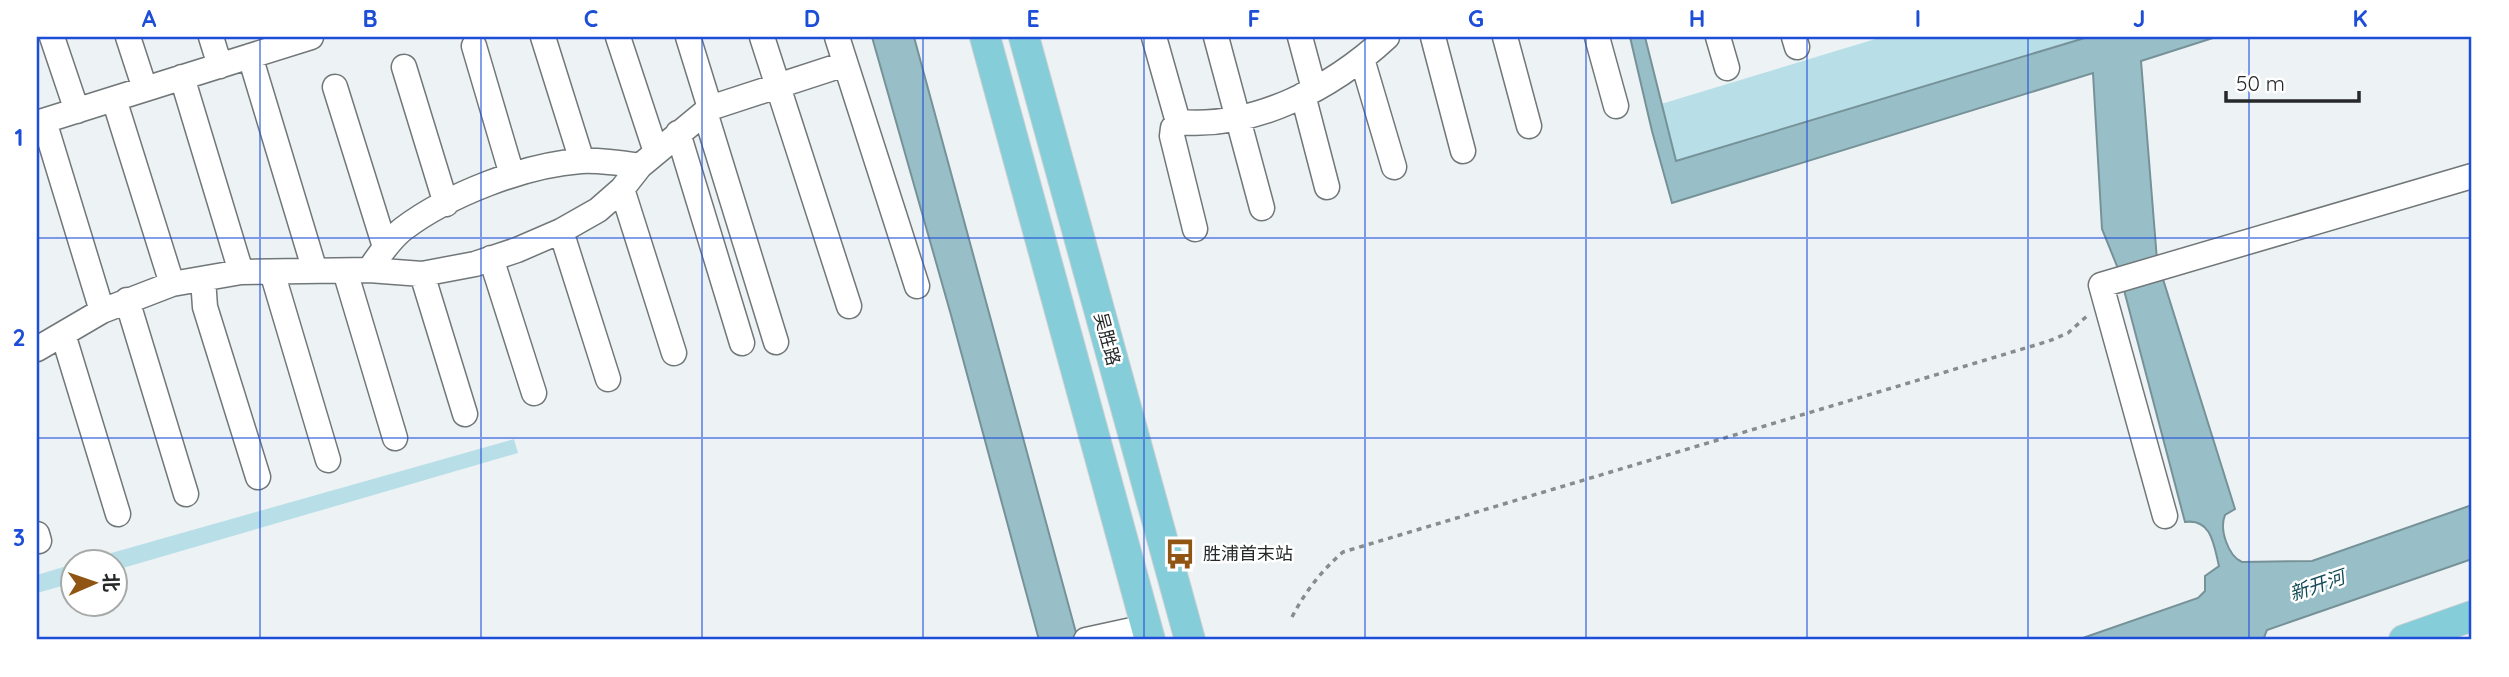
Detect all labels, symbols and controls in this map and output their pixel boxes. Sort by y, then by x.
text: A [142,4,157,33]
text: B [362,4,378,33]
text: C [584,4,598,33]
text: D [804,4,820,33]
text: E [1026,4,1040,33]
text: F [1248,4,1260,33]
text: G [1468,4,1484,33]
text: H [1689,4,1705,33]
text: I [1915,4,1921,33]
text: J [2133,4,2145,33]
text: K [2352,4,2368,33]
scale bar [2226,60,2358,104]
text: 50 m [2236,70,2285,96]
text: 1 [15,123,23,152]
street label: 吴胜路 [1089,310,1126,368]
text: 2 [12,323,26,352]
text: 3 [13,523,25,552]
bus stop icon: 胜浦首末站 [1163,537,1197,571]
place label: 胜浦首末站 [1203,542,1293,565]
north arrow [60,548,130,618]
water label: 新开河 [2286,563,2352,606]
text: 北 [99,572,123,592]

